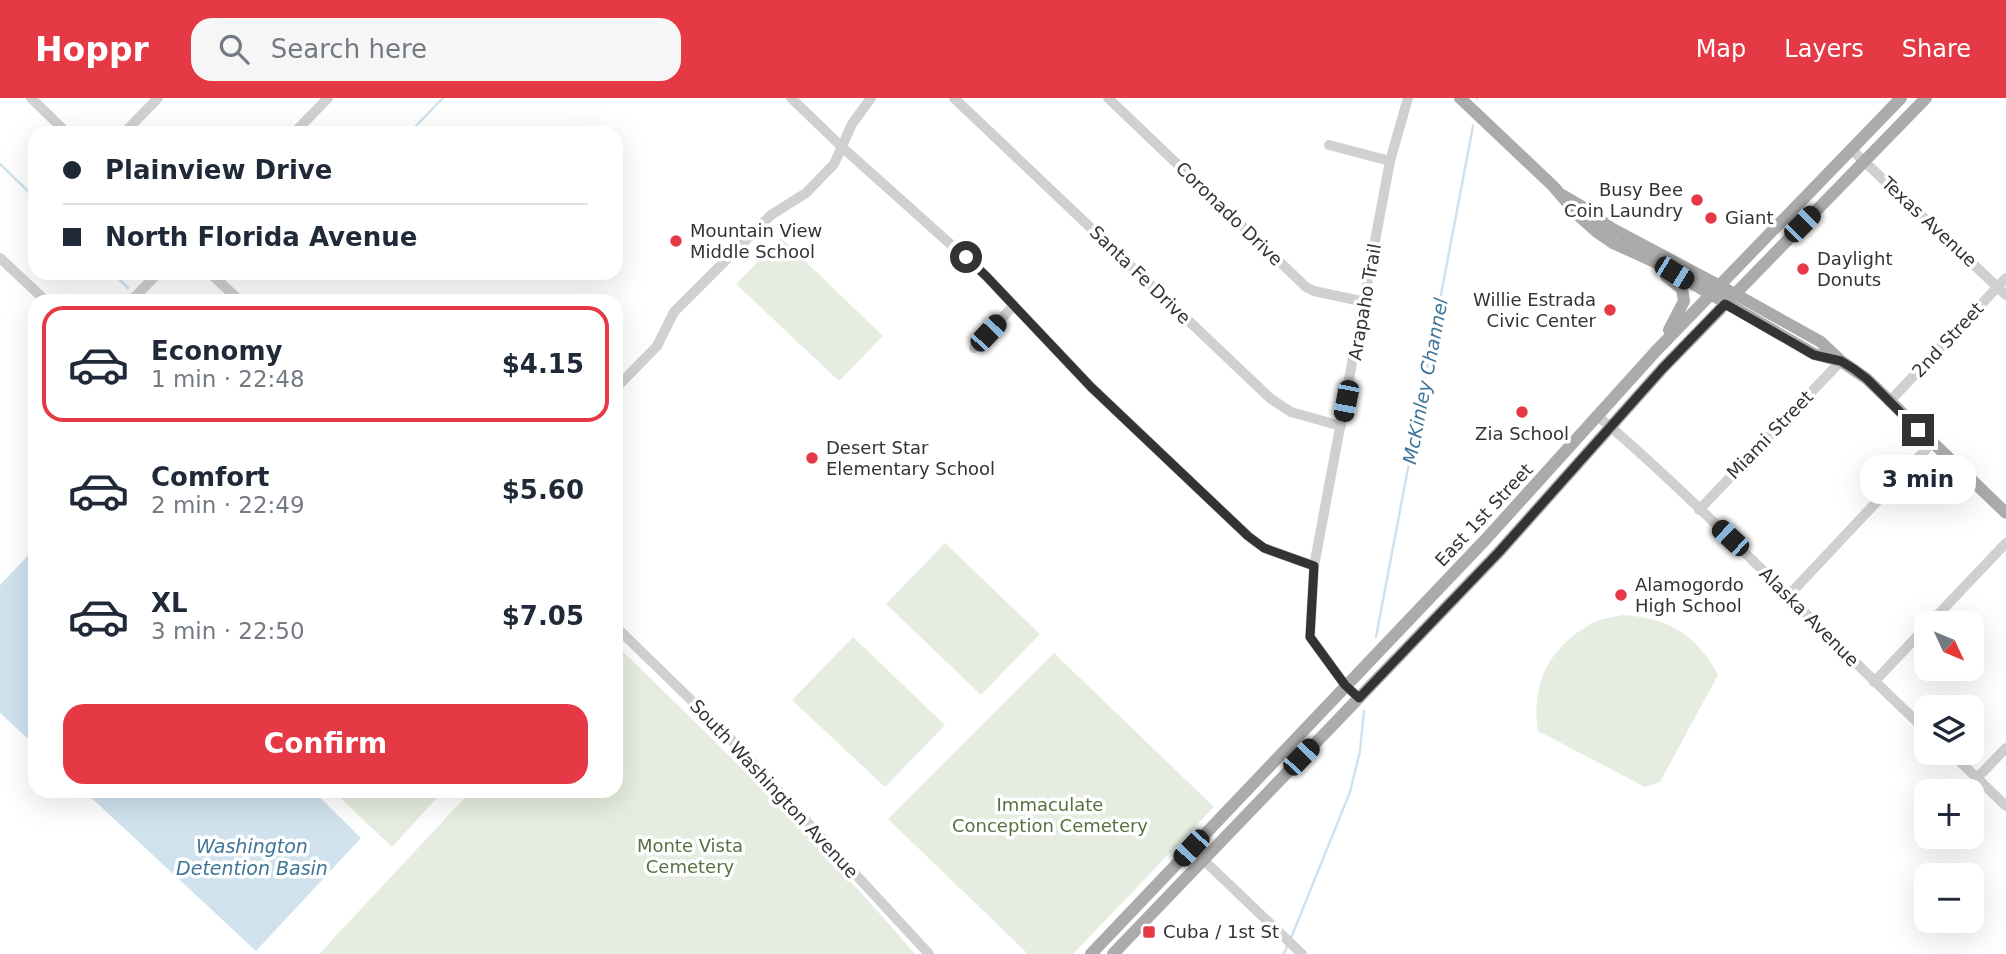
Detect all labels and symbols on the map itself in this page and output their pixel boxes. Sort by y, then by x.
street label: Coronado Drive [1172,157,1287,270]
street label: Texas Avenue [1877,172,1981,271]
place label: Busy Bee Coin Laundry [1564,179,1683,221]
marker: Busy Bee Coin Laundry [1689,192,1705,208]
car [1780,202,1825,246]
place label: Giant [1725,207,1773,228]
marker: Giant [1703,210,1719,226]
place label: Mountain View Middle School [690,220,822,262]
street label: Santa Fe Drive [1086,221,1195,328]
marker: Mountain View Middle School [668,233,684,249]
route start [950,241,982,273]
street label: Arapaho Trail [1344,242,1385,362]
place label: Daylight Donuts [1817,248,1892,290]
car [1651,253,1698,293]
marker: Daylight Donuts [1795,261,1811,277]
place label: Willie Estrada Civic Center [1473,289,1597,331]
water label: McKinley Channel [1398,295,1452,466]
street label: 2nd Street [1908,298,1988,381]
marker: Willie Estrada Civic Center [1602,302,1618,318]
car [966,310,1011,356]
car [1332,378,1361,424]
street label: Miami Street [1722,386,1817,483]
marker: Zia School [1514,404,1530,420]
route end [1902,414,1934,446]
place label: Zia School [1475,423,1569,444]
place label: Desert Star Elementary School [826,437,995,479]
marker: Desert Star Elementary School [804,450,820,466]
callout: 3 min [1860,454,1976,504]
street label: East 1st Street [1431,459,1537,570]
car [1708,516,1753,560]
street label: Alaska Avenue [1755,563,1863,671]
place label: Alamogordo High School [1635,574,1744,616]
marker: Alamogordo High School [1613,587,1629,603]
north arrow [1914,611,1984,681]
street label: South Washington Avenue [686,695,863,882]
car [1279,735,1324,779]
park label: Immaculate Conception Cemetery [952,794,1148,836]
car [1169,825,1214,871]
water label: Washington Detention Basin [176,835,328,879]
park label: Monte Vista Cemetery [637,835,743,877]
place label: Cuba / 1st St [1163,921,1279,942]
marker: Cuba / 1st St [1141,924,1157,940]

